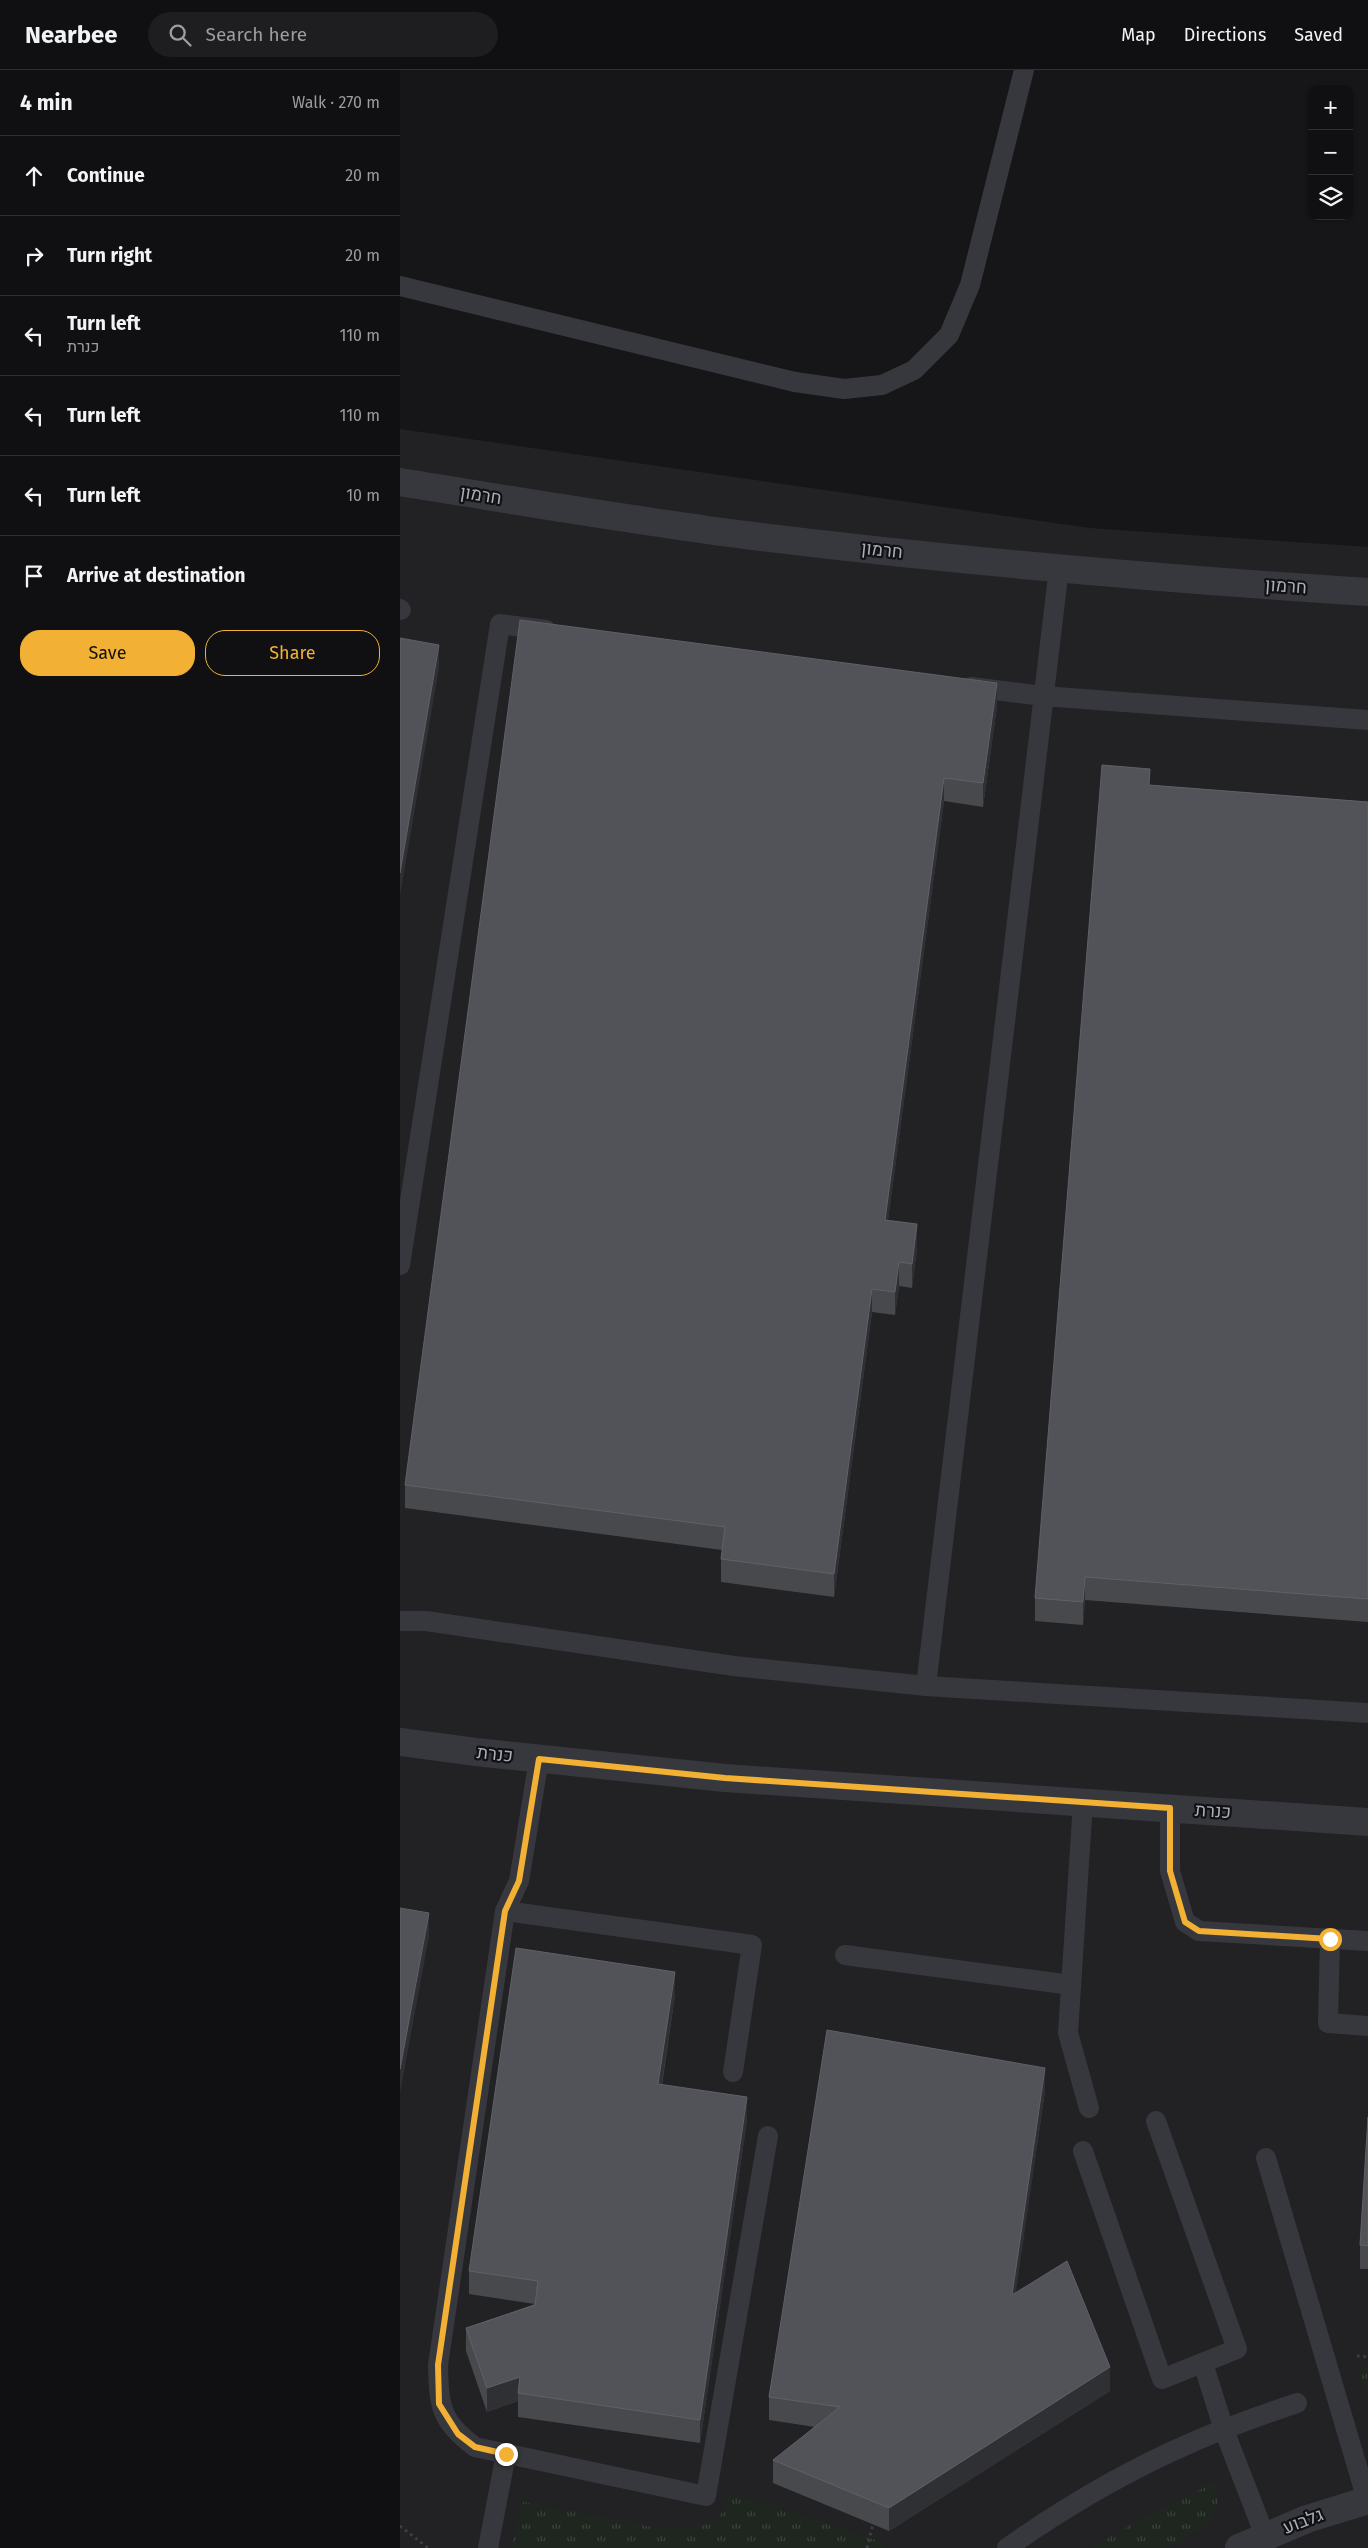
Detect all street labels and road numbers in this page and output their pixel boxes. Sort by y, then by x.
street label: חרמון [459,481,503,509]
street label: חרמון [860,537,904,563]
street label: חרמון [1264,574,1308,598]
street label: כנרת [476,1741,514,1767]
street label: כנרת [1194,1799,1232,1823]
street label: גלבוע [1280,2503,1326,2539]

